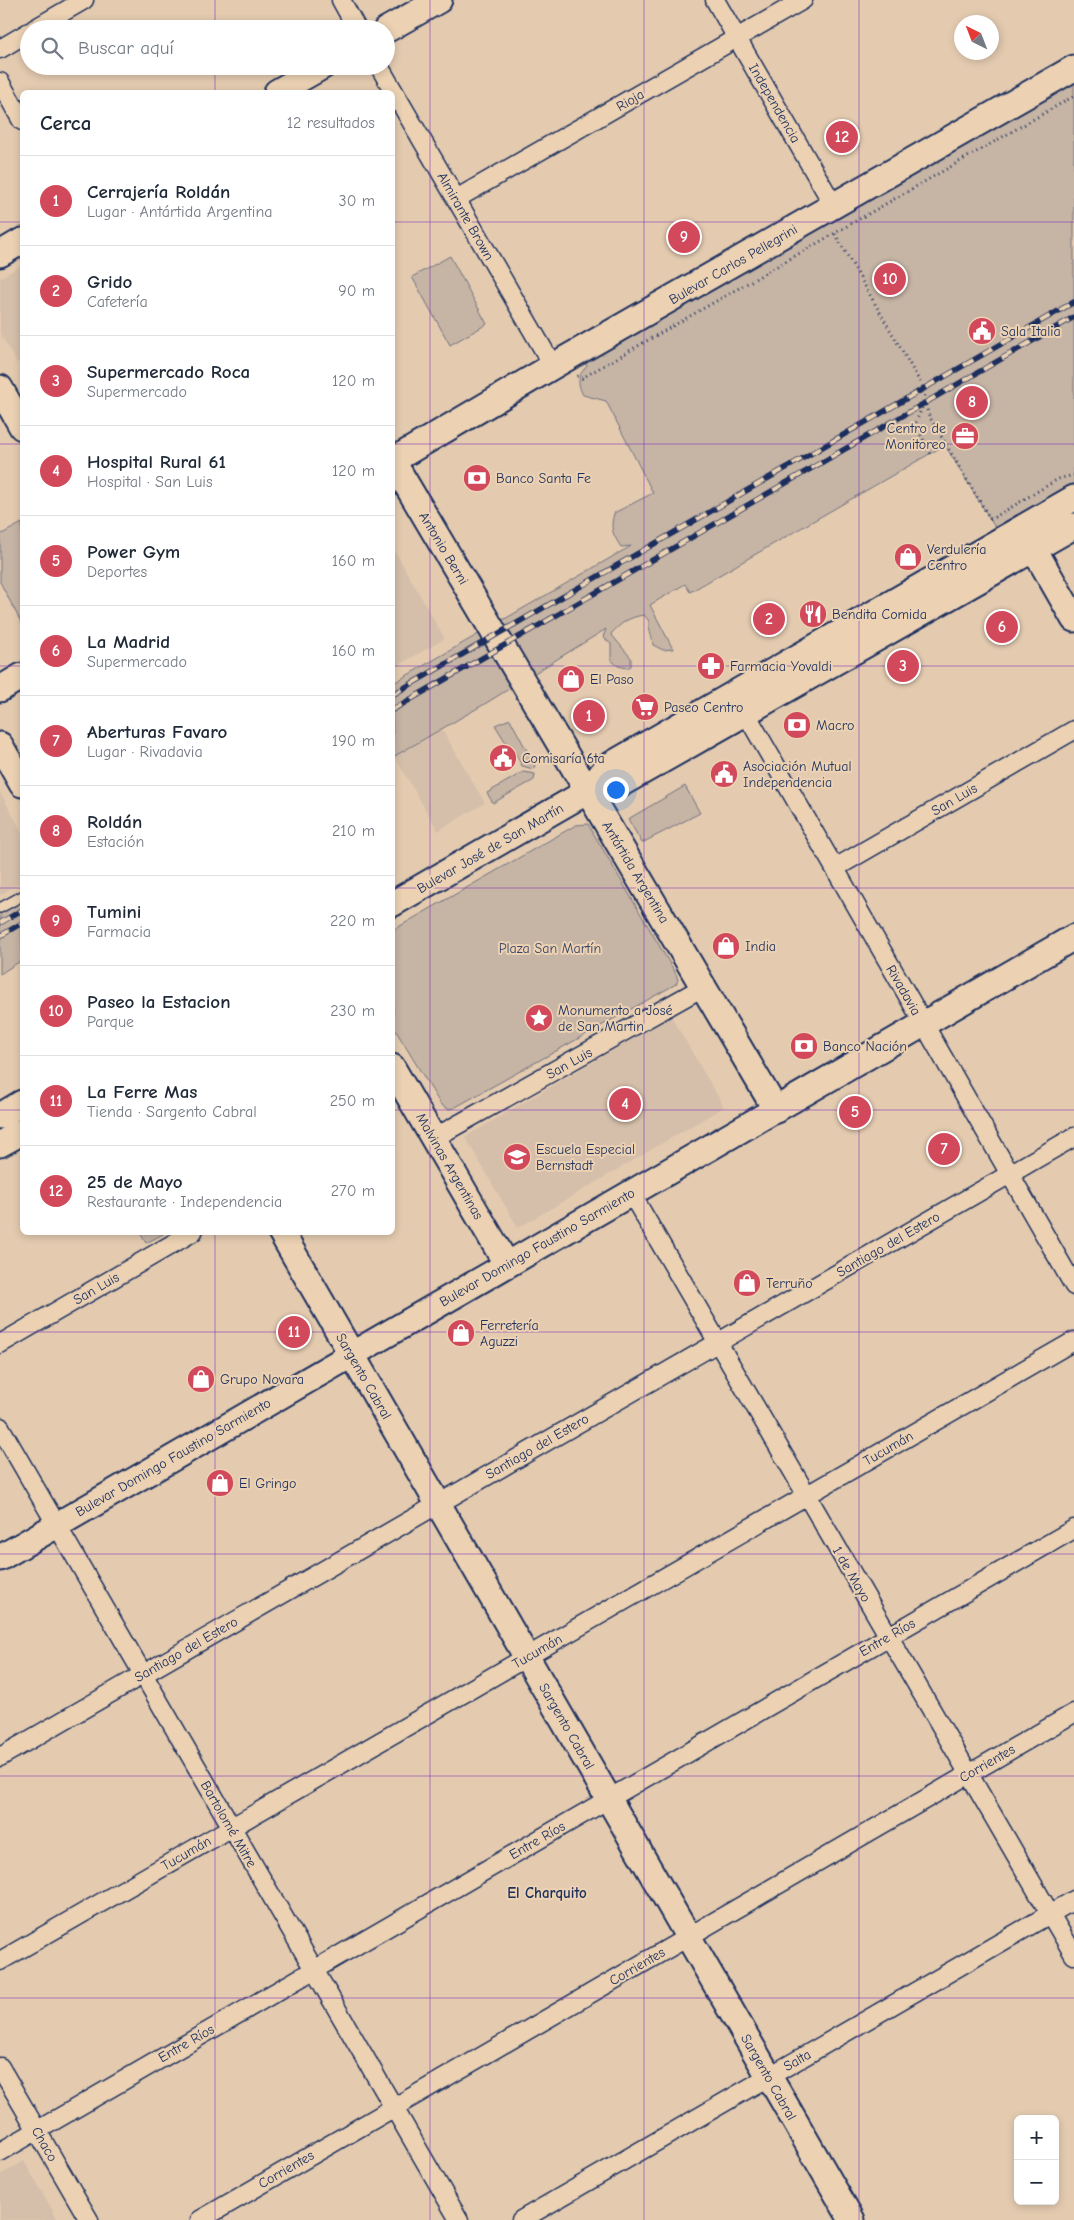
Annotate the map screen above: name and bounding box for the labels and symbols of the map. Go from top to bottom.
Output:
north arrow [954,15,999,60]
street label: Independencia [745,60,804,146]
street label: Rioja [613,86,647,115]
pin: 12 [826,118,858,156]
street label: Almirante Brown [433,169,498,263]
pin: 9 [668,218,700,256]
street label: Bulevar Carlos Pellegrini [666,221,801,308]
pin: 10 [874,260,906,298]
public building icon: Sala Italia [967,316,997,346]
place label: Sala Italia [1001,323,1061,340]
pin: 8 [956,383,988,421]
place label: Centro de Monitoreo [885,420,946,453]
office icon: Centro de Monitoreo [950,421,980,451]
bank icon: Banco Santa Fe [462,463,492,493]
place label: Banco Santa Fe [496,470,591,487]
street label: Antonio Berni [415,509,472,588]
place label: Verdulería Centro [927,541,986,574]
shop icon: Verdulería Centro [893,542,923,572]
restaurant icon: Bendita Comida [798,599,828,629]
pin: 2 [753,600,785,638]
place label: Bendita Comida [832,606,927,623]
pin: 6 [986,608,1018,646]
pin: 3 [887,647,919,685]
pharmacy icon: Farmacia Yovaldi [696,651,726,681]
place label: Farmacia Yovaldi [730,658,832,675]
shop icon: El Paso [556,664,586,694]
place label: El Paso [590,671,634,688]
supermarket icon: Paseo Centro [630,692,660,722]
pin: 1 [573,697,605,735]
place label: Paseo Centro [664,699,743,716]
bank icon: Macro [782,710,812,740]
place label: Macro [816,717,854,734]
public building icon: Comisaría 6ta [488,743,518,773]
place label: Comisaría 6ta [522,750,605,767]
place label: Asociación Mutual Independencia [743,758,852,791]
public building icon: Asociación Mutual Independencia [709,759,739,789]
your location [603,777,629,803]
street label: San Luis [928,779,980,819]
street label: Bulevar José de San Martín [414,800,566,897]
street label: Antártida Argentina [598,818,673,927]
shop icon: India [711,931,741,961]
place label: India [745,938,776,955]
park label: Plaza San Martín [499,940,601,957]
street label: Rivadavia [882,962,925,1018]
place label: Monumento a José de San Martin [558,1002,672,1035]
place icon: Monumento a José de San Martin [524,1003,554,1033]
bank icon: Banco Nación [789,1031,819,1061]
place label: Banco Nación [823,1038,907,1055]
street label: San Luis [543,1044,596,1083]
pin: 4 [609,1085,641,1123]
pin: 5 [839,1093,871,1131]
street label: Malvinas Argentinas [412,1110,487,1223]
pin: 7 [928,1130,960,1168]
place label: Escuela Especial Bernstadt [536,1141,635,1174]
school or university icon: Escuela Especial Bernstadt [502,1142,532,1172]
street label: Bulevar Domingo Faustino Sarmiento [437,1184,638,1310]
street label: Santiago del Estero [834,1208,943,1281]
street label: San Luis [70,1268,122,1308]
shop icon: Terruño [732,1268,762,1298]
place label: Terruño [766,1275,813,1292]
pin: 11 [278,1313,310,1351]
place label: Ferretería Aguzzi [480,1317,539,1350]
shop icon: Ferretería Aguzzi [446,1318,476,1348]
street label: Sargento Cabral [332,1330,395,1422]
shop icon: Grupo Novara [186,1364,216,1394]
place label: Grupo Novara [220,1371,304,1388]
street label: Bulevar Domingo Faustino Sarmiento [73,1394,274,1520]
street label: Santiago del Estero [483,1410,592,1483]
street label: Tucumán [860,1427,916,1470]
shop icon: El Gringo [205,1468,235,1498]
place label: El Gringo [239,1475,297,1492]
street label: 1 de Mayo [829,1543,874,1605]
street label: Santiago del Estero [132,1613,241,1686]
street label: Entre Ríos [856,1615,918,1660]
street label: Tucumán [509,1630,565,1673]
street label: Sargento Cabral [535,1680,598,1772]
street label: Corrientes [956,1741,1018,1786]
street label: Bartolomé Mitre [197,1778,260,1871]
street label: Entre Ríos [506,1818,568,1863]
street label: Tucumán [158,1832,214,1875]
district label: El Charquito [507,1884,587,1902]
street label: Corrientes [606,1944,668,1989]
street label: Entre Ríos [155,2021,217,2066]
street label: Sargento Cabral [737,2031,800,2123]
street label: Salta [781,2046,814,2075]
street label: Chaco [28,2124,61,2165]
street label: Corrientes [255,2147,317,2192]

